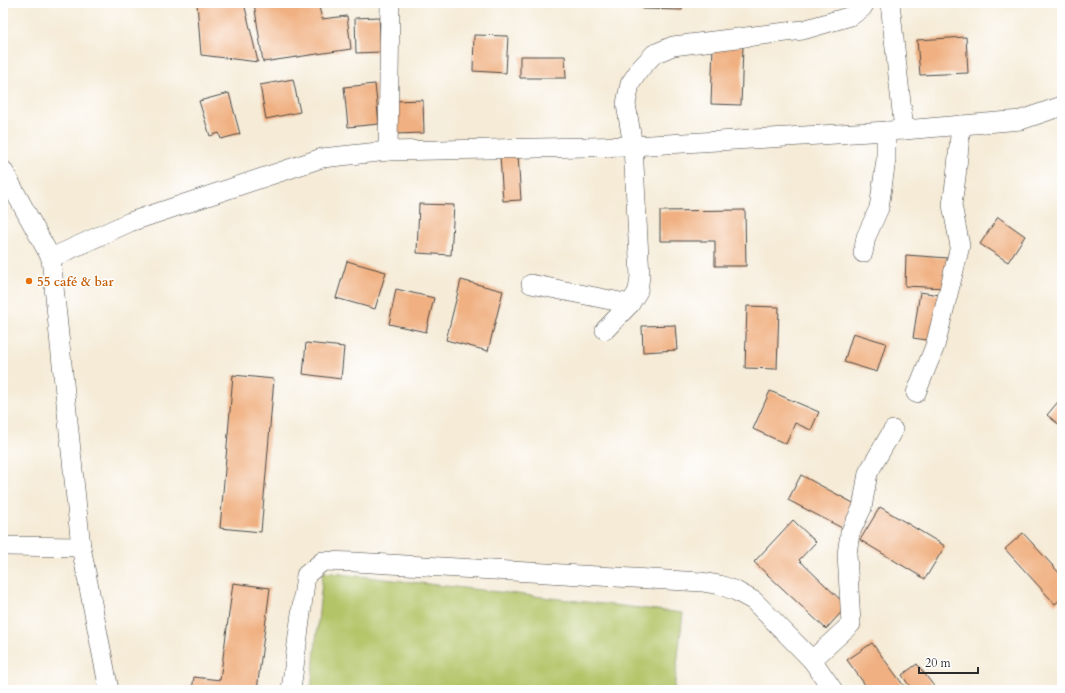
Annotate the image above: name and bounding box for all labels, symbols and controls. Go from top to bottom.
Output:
place label: 55 café & bar [37,273,114,291]
marker: 55 café & bar [24,276,34,286]
scale bar [919,649,978,675]
text: 20 m [925,655,952,671]

